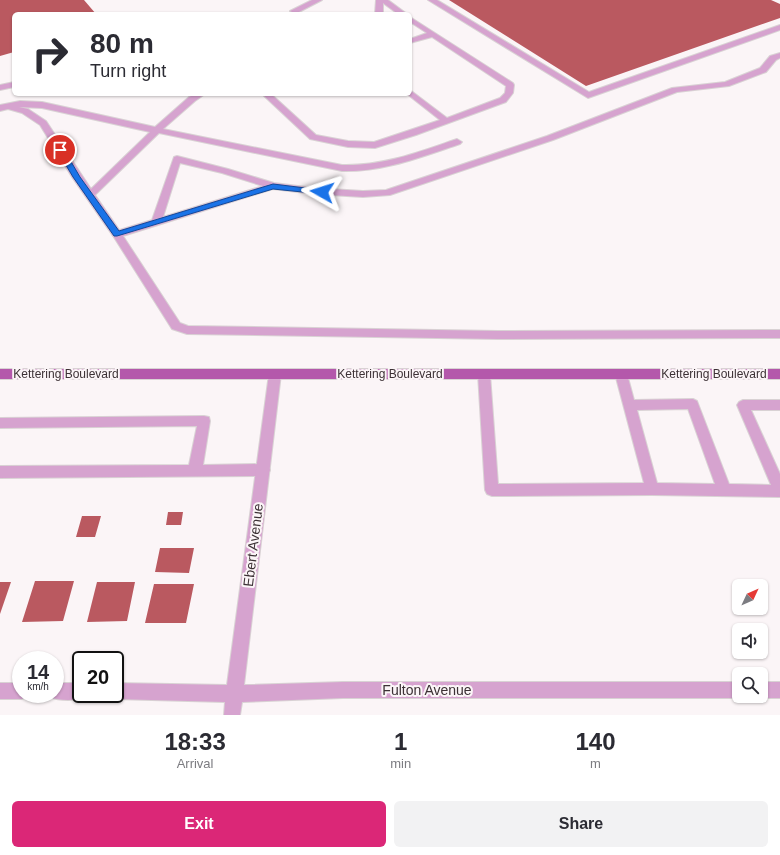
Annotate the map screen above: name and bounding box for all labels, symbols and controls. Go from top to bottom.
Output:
icon: right [24,28,76,80]
text: 80 m [90,28,154,59]
text: Turn right [90,61,166,81]
pin [43,133,77,167]
icon: arrive [49,139,71,161]
position arrow [301,171,343,213]
street label: Kettering Boulevard [13,367,119,381]
street label: Kettering Boulevard [337,367,443,381]
street label: Kettering Boulevard [661,367,767,381]
street label: Ebert Avenue [240,502,266,588]
north arrow [732,579,768,615]
map controls [732,579,768,703]
button: sound [732,623,768,659]
speed limit sign: 20 [72,651,124,703]
text: 14 [27,661,49,683]
button: search [732,667,768,703]
text: km/h [27,681,49,692]
street label: Fulton Avenue [382,682,472,698]
text: 18:33 [164,728,226,755]
text: 1 [394,728,407,755]
text: 140 [576,728,616,755]
text: Arrival [177,756,214,771]
text: min [390,756,411,771]
text: m [590,756,601,771]
button: Exit [12,801,386,847]
button: Share [394,801,768,847]

